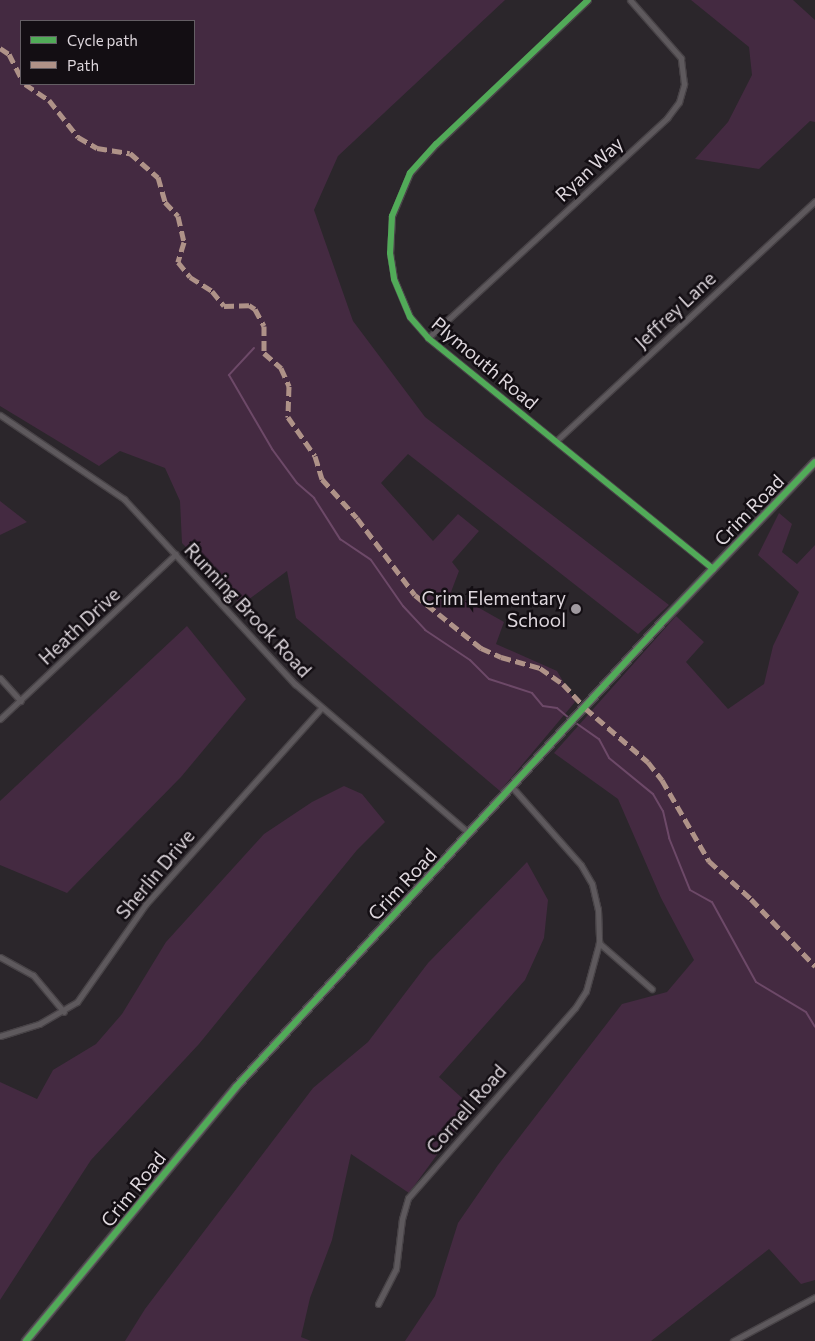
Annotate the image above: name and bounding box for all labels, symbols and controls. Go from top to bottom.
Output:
legend [20,20,195,85]
text: Cycle path [67,31,138,49]
text: Path [67,56,99,74]
street label: Ryan Way [550,132,628,206]
street label: Jeffrey Lane [630,267,720,353]
street label: Plymouth Road [427,312,543,414]
street label: Crim Road [710,470,788,550]
street label: Running Brook Road [180,538,316,682]
street label: Heath Drive [34,583,124,669]
place label: Crim Elementary School [422,587,566,631]
marker: Crim Elementary School [570,603,582,615]
street label: Sherlin Drive [111,825,199,923]
street label: Crim Road [363,843,441,925]
street label: Cornell Road [421,1060,511,1158]
street label: Crim Road [96,1147,170,1231]

